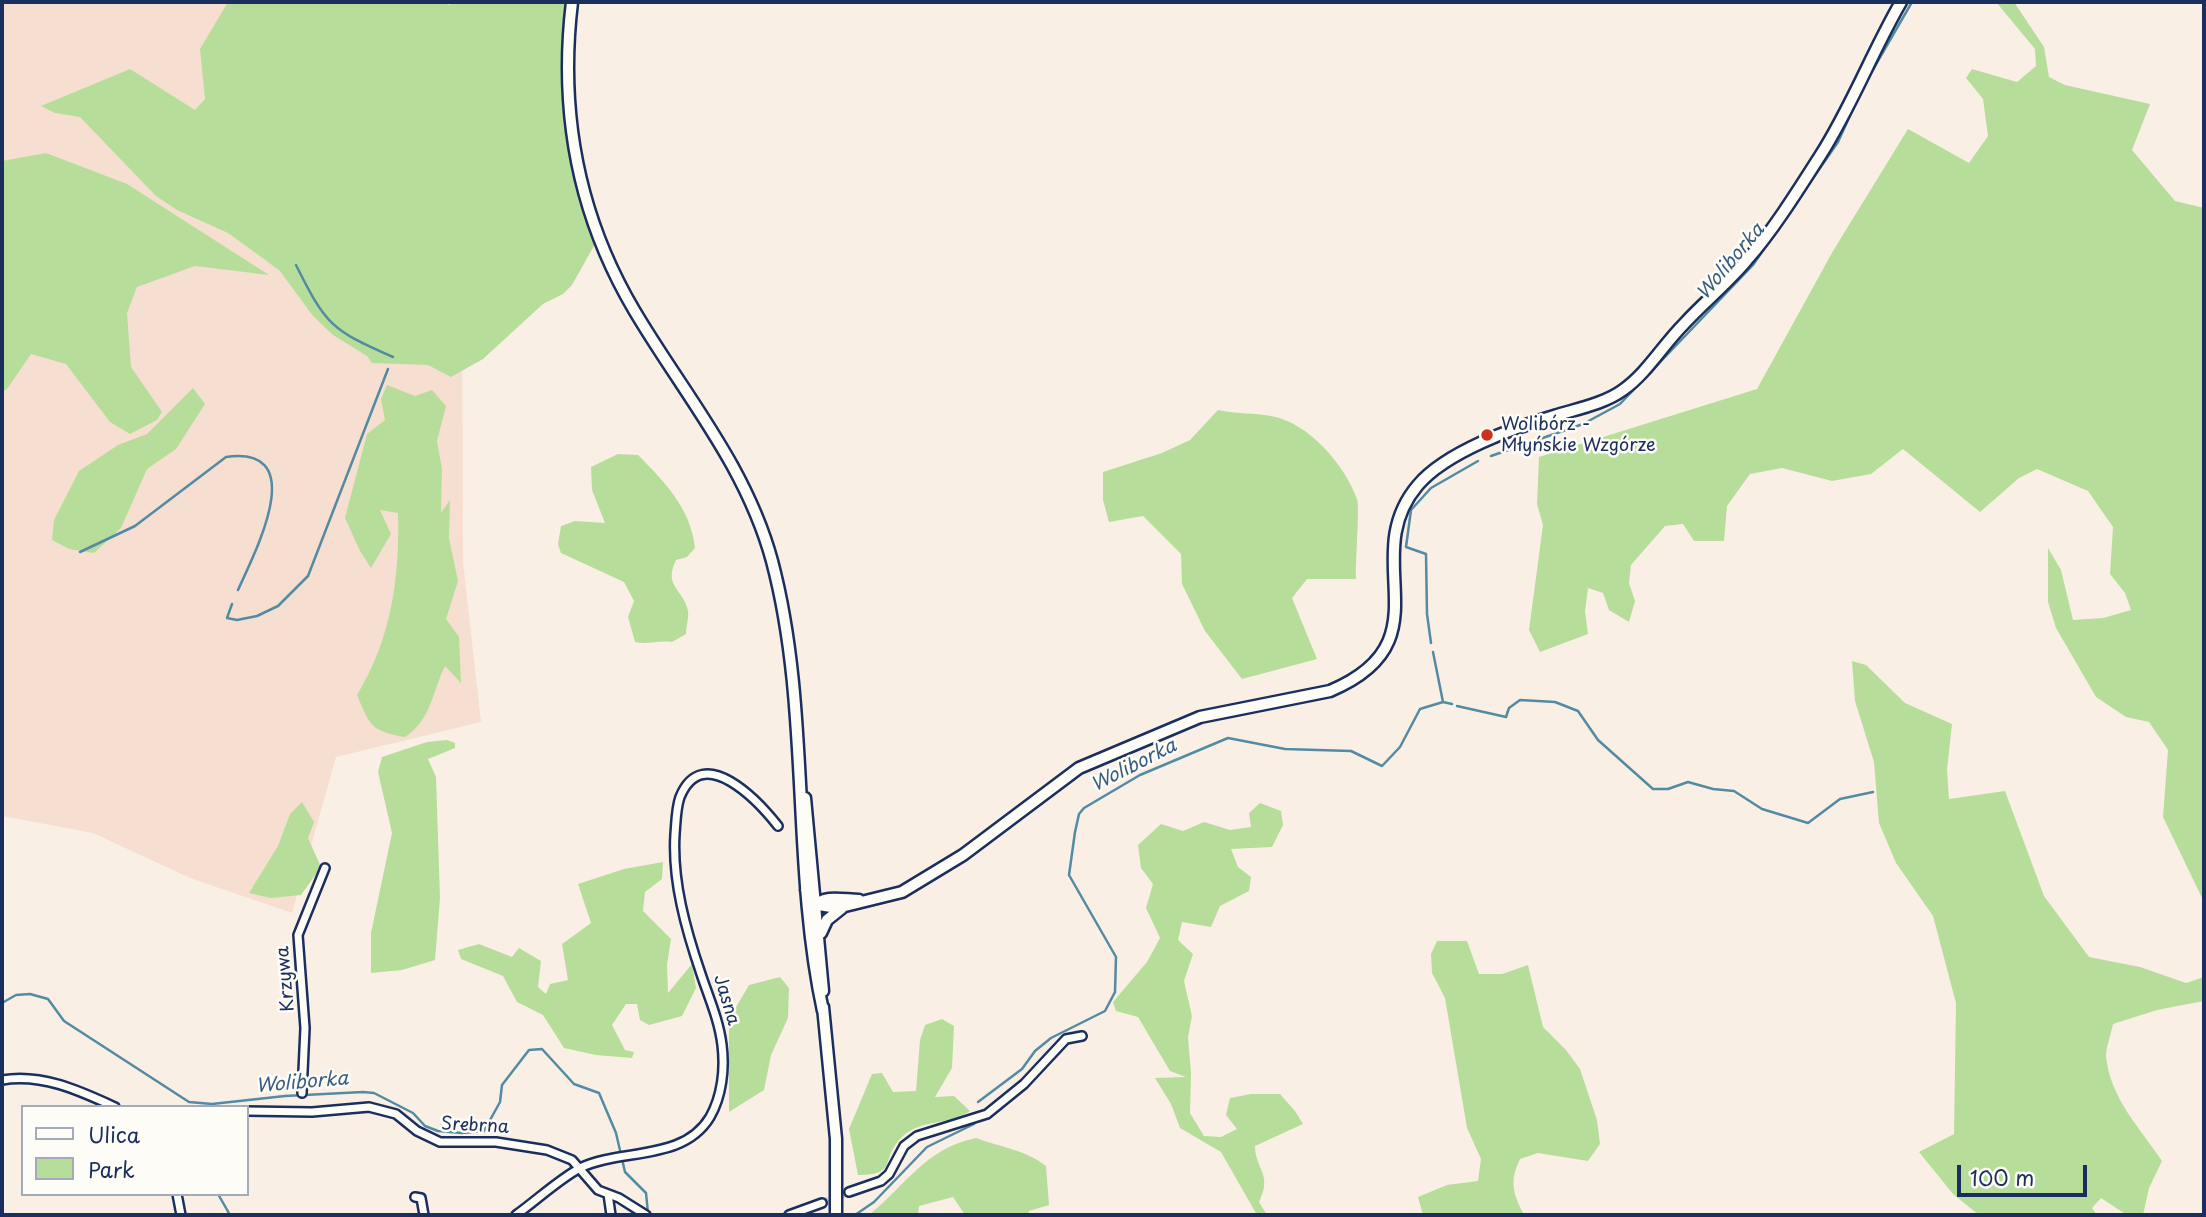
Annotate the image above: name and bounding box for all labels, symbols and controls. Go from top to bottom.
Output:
water label: Woliborka [1692,219,1770,305]
place label: Wolibórz - Młyńskie Wzgórze [1501,414,1656,457]
marker: Wolibórz - Młyńskie Wzgórze [1479,427,1495,443]
water label: Woliborka [1087,735,1181,797]
street label: Krzywa [272,945,300,1013]
street label: Jasna [708,972,744,1028]
water label: Woliborka [255,1068,349,1098]
legend [21,1105,248,1196]
street label: Srebrna [440,1113,510,1139]
text: Ulica [88,1118,140,1150]
scale bar [1961,1150,2090,1194]
text: Park [88,1153,135,1185]
text: 100 m [1970,1161,2034,1193]

